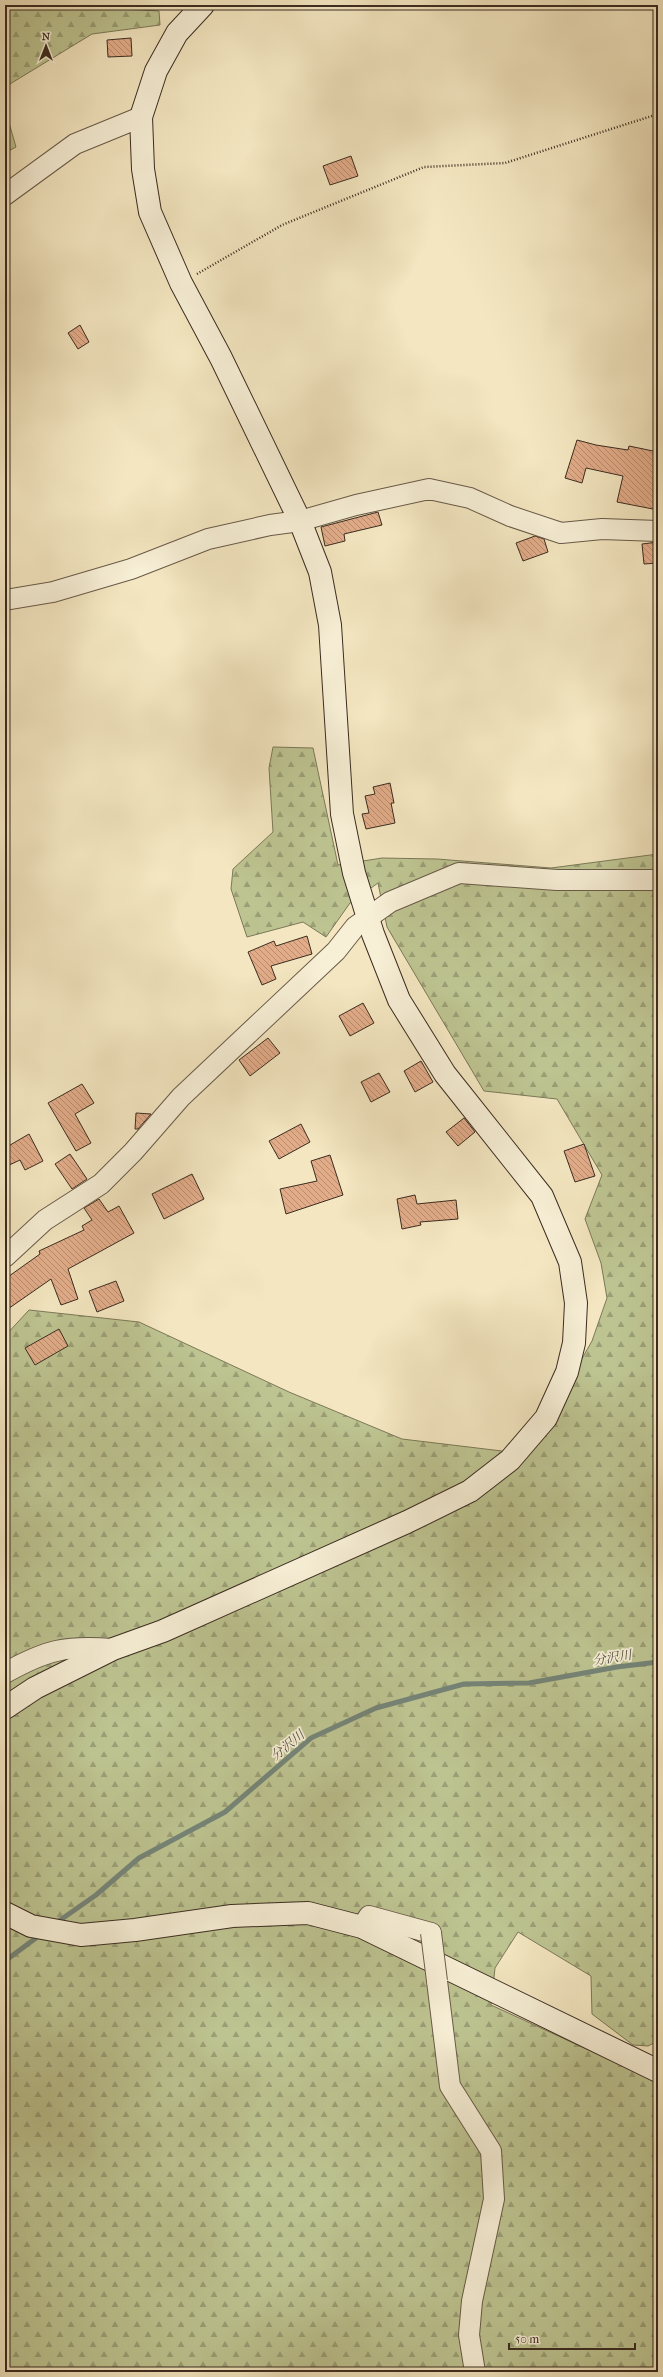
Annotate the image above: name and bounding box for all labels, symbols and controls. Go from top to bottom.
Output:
north arrow [26,26,66,66]
text: N [42,30,51,43]
water label: 分沢川 [592,1647,634,1668]
water label: 分沢川 [268,1726,309,1764]
scale bar [509,2325,635,2351]
text: 50 m [515,2332,539,2346]

